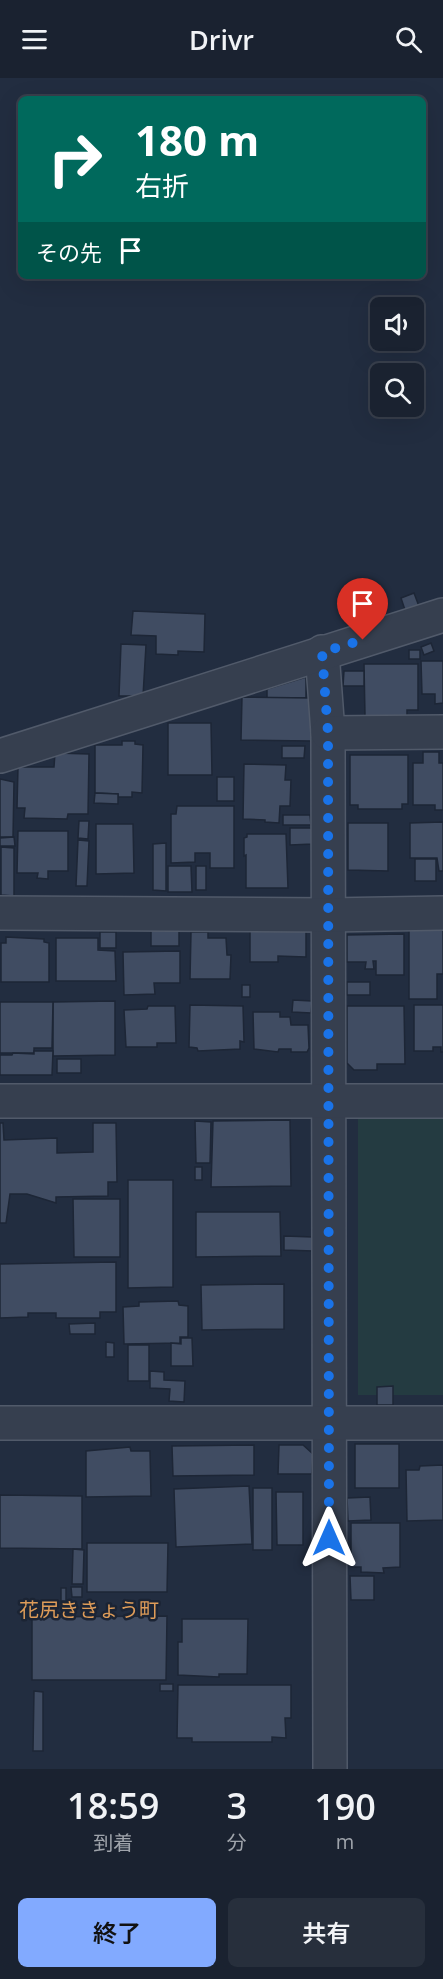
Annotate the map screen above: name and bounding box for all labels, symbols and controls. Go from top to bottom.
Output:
text: Drivr [189,21,254,58]
icon: menu [18,23,51,56]
icon: search [392,23,425,56]
text: 180 m [135,111,259,168]
icon: right [36,120,114,198]
text: 右折 [135,167,189,204]
icon: arrive [114,234,147,267]
text: その先 [36,237,102,267]
map controls [370,297,424,417]
button: sound [370,297,424,351]
button: search [370,363,424,417]
pin [337,578,388,640]
icon: arrive [346,587,379,620]
position arrow [297,1506,361,1570]
district label: 花尻ききょう町 [19,1596,159,1623]
text: 18:59 [67,1781,159,1830]
text: 3 [226,1781,247,1830]
text: 190 [314,1782,376,1831]
text: m [336,1828,354,1855]
text: 到着 [93,1829,133,1856]
text: 分 [227,1829,247,1856]
button: 終了 [18,1898,216,1967]
button: 共有 [228,1898,425,1967]

